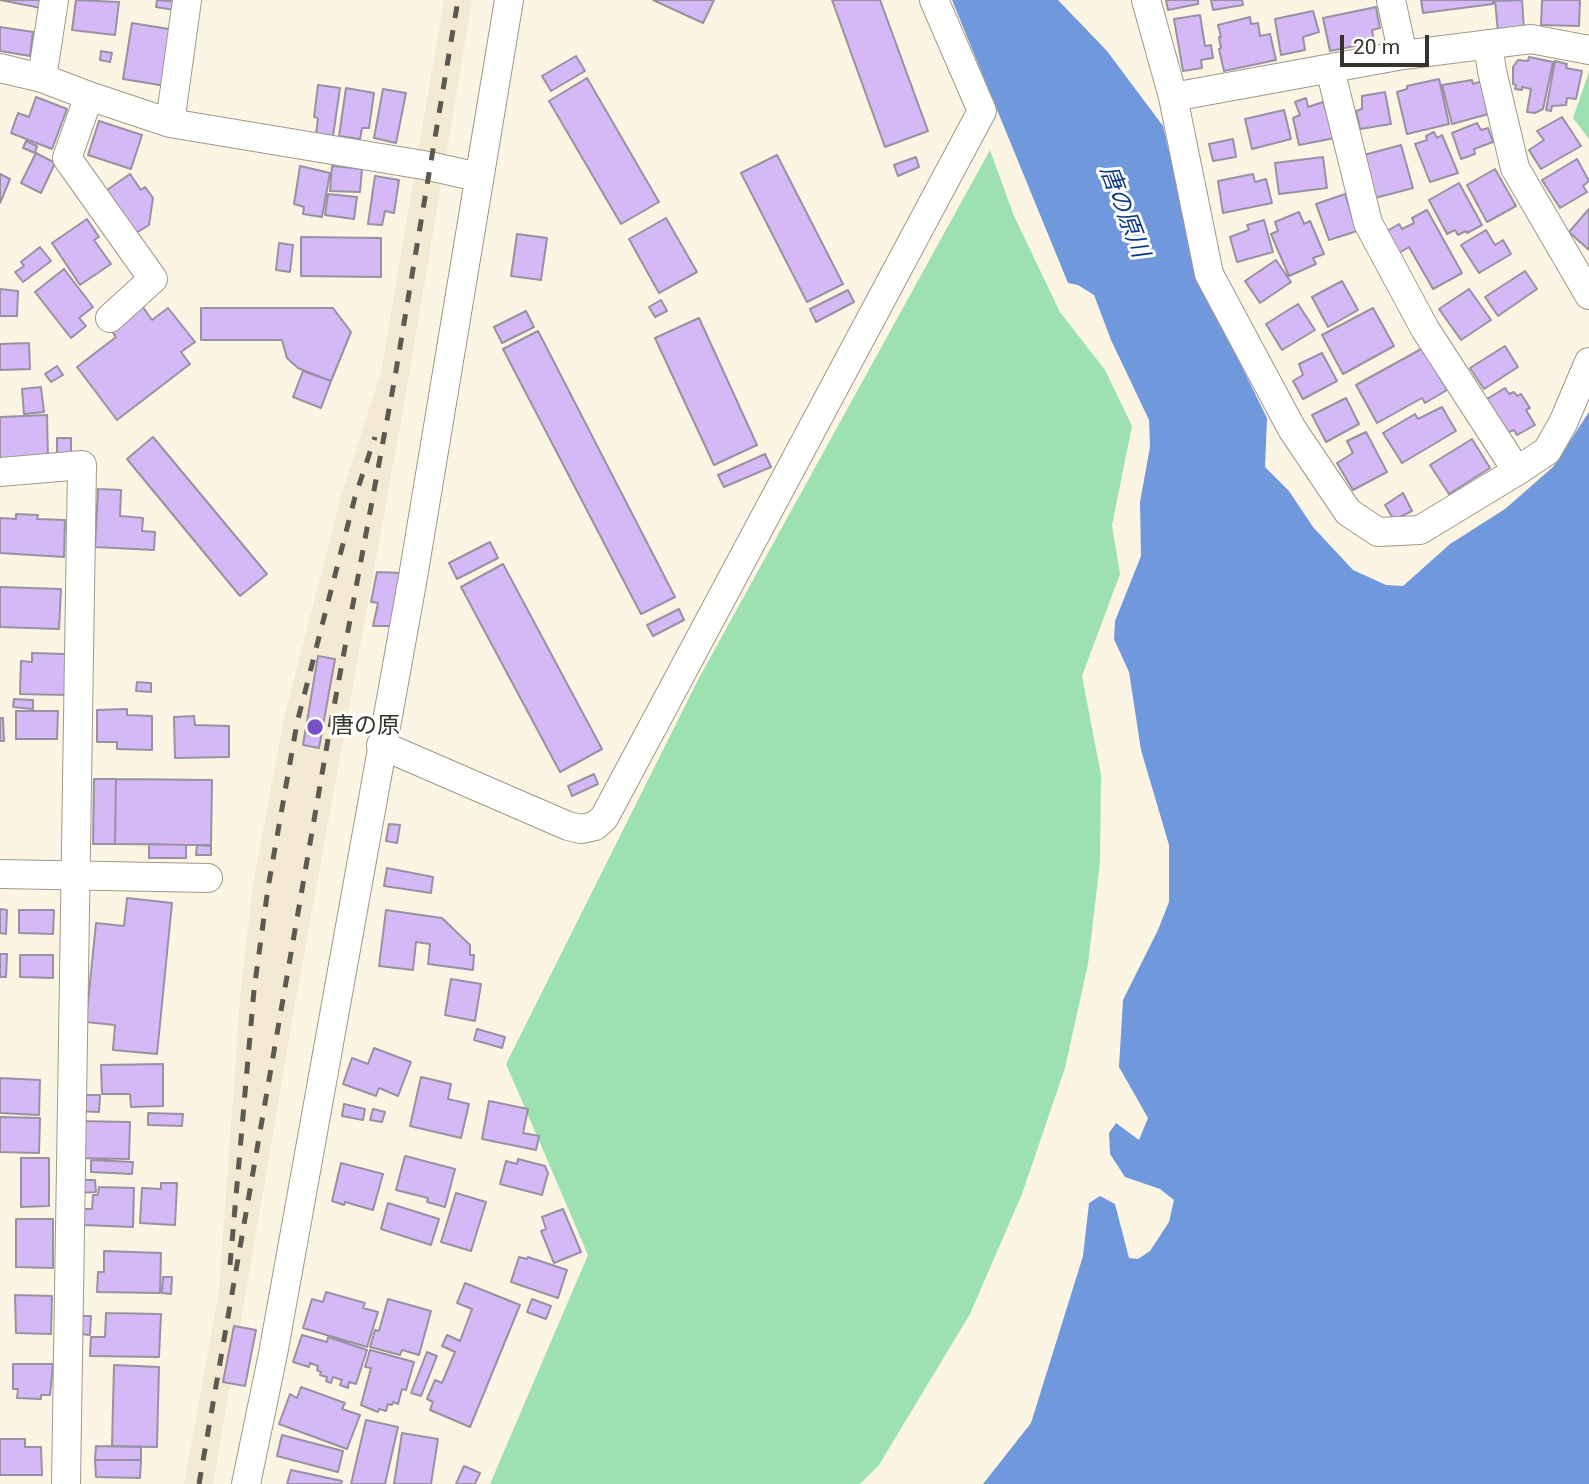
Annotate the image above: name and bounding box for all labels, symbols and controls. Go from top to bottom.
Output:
scale bar [1344,21,1433,65]
text: 20 m [1353,35,1400,59]
water label: 唐の原川 [1092,162,1154,262]
place label: 唐の原 [331,713,400,741]
marker: 唐の原 [305,717,325,737]

